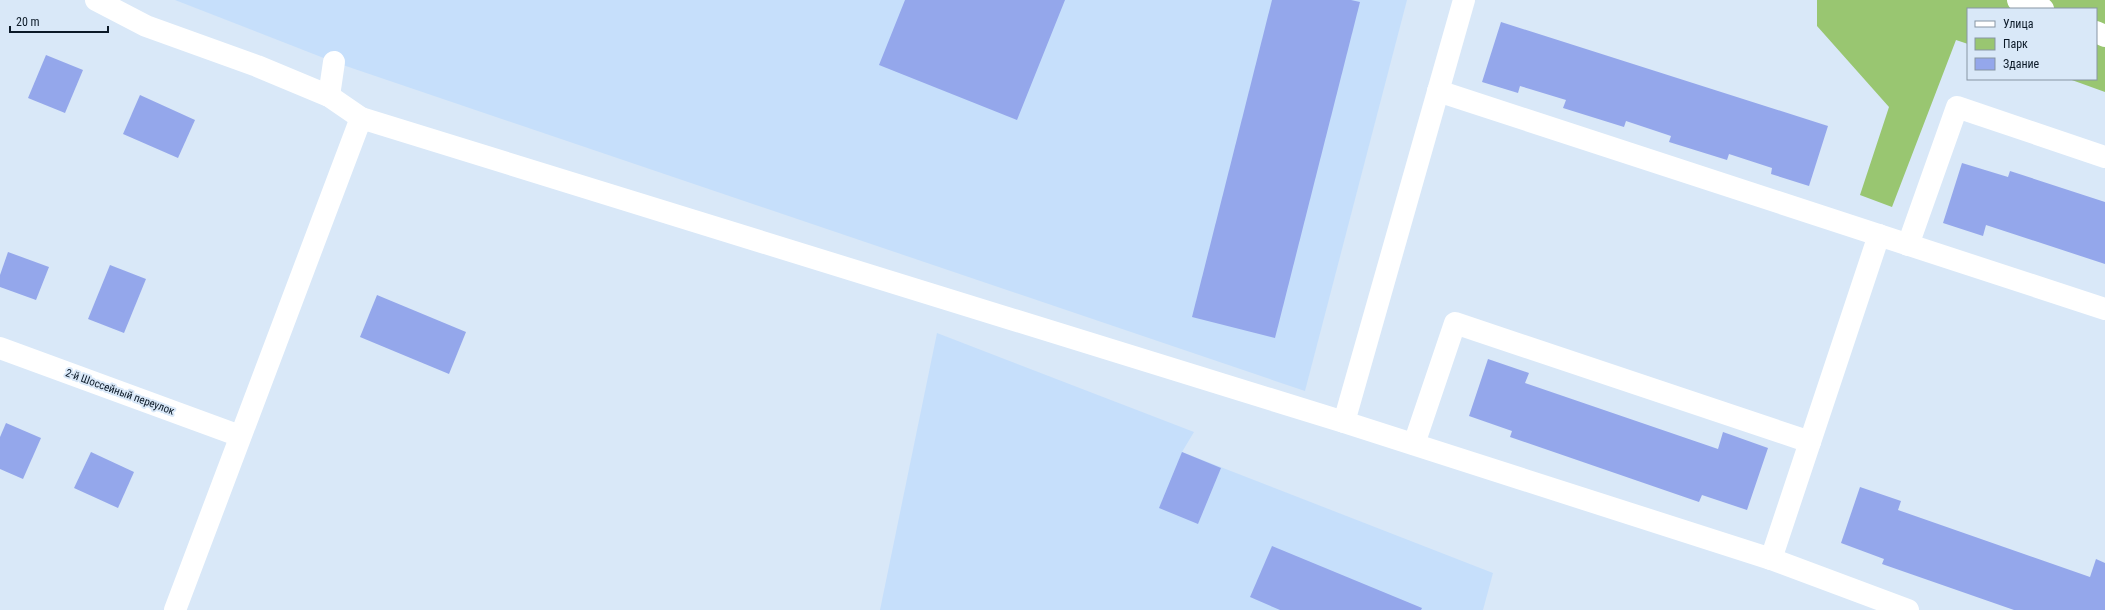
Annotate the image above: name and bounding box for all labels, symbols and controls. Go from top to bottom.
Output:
scale bar [10,8,108,34]
legend [1967,8,2097,80]
text: 20 m [16,15,40,29]
text: Улица [2003,17,2034,31]
text: Парк [2003,37,2028,51]
text: Здание [2003,57,2040,71]
street label: 2-й Шоссейный переулок [64,366,177,418]

